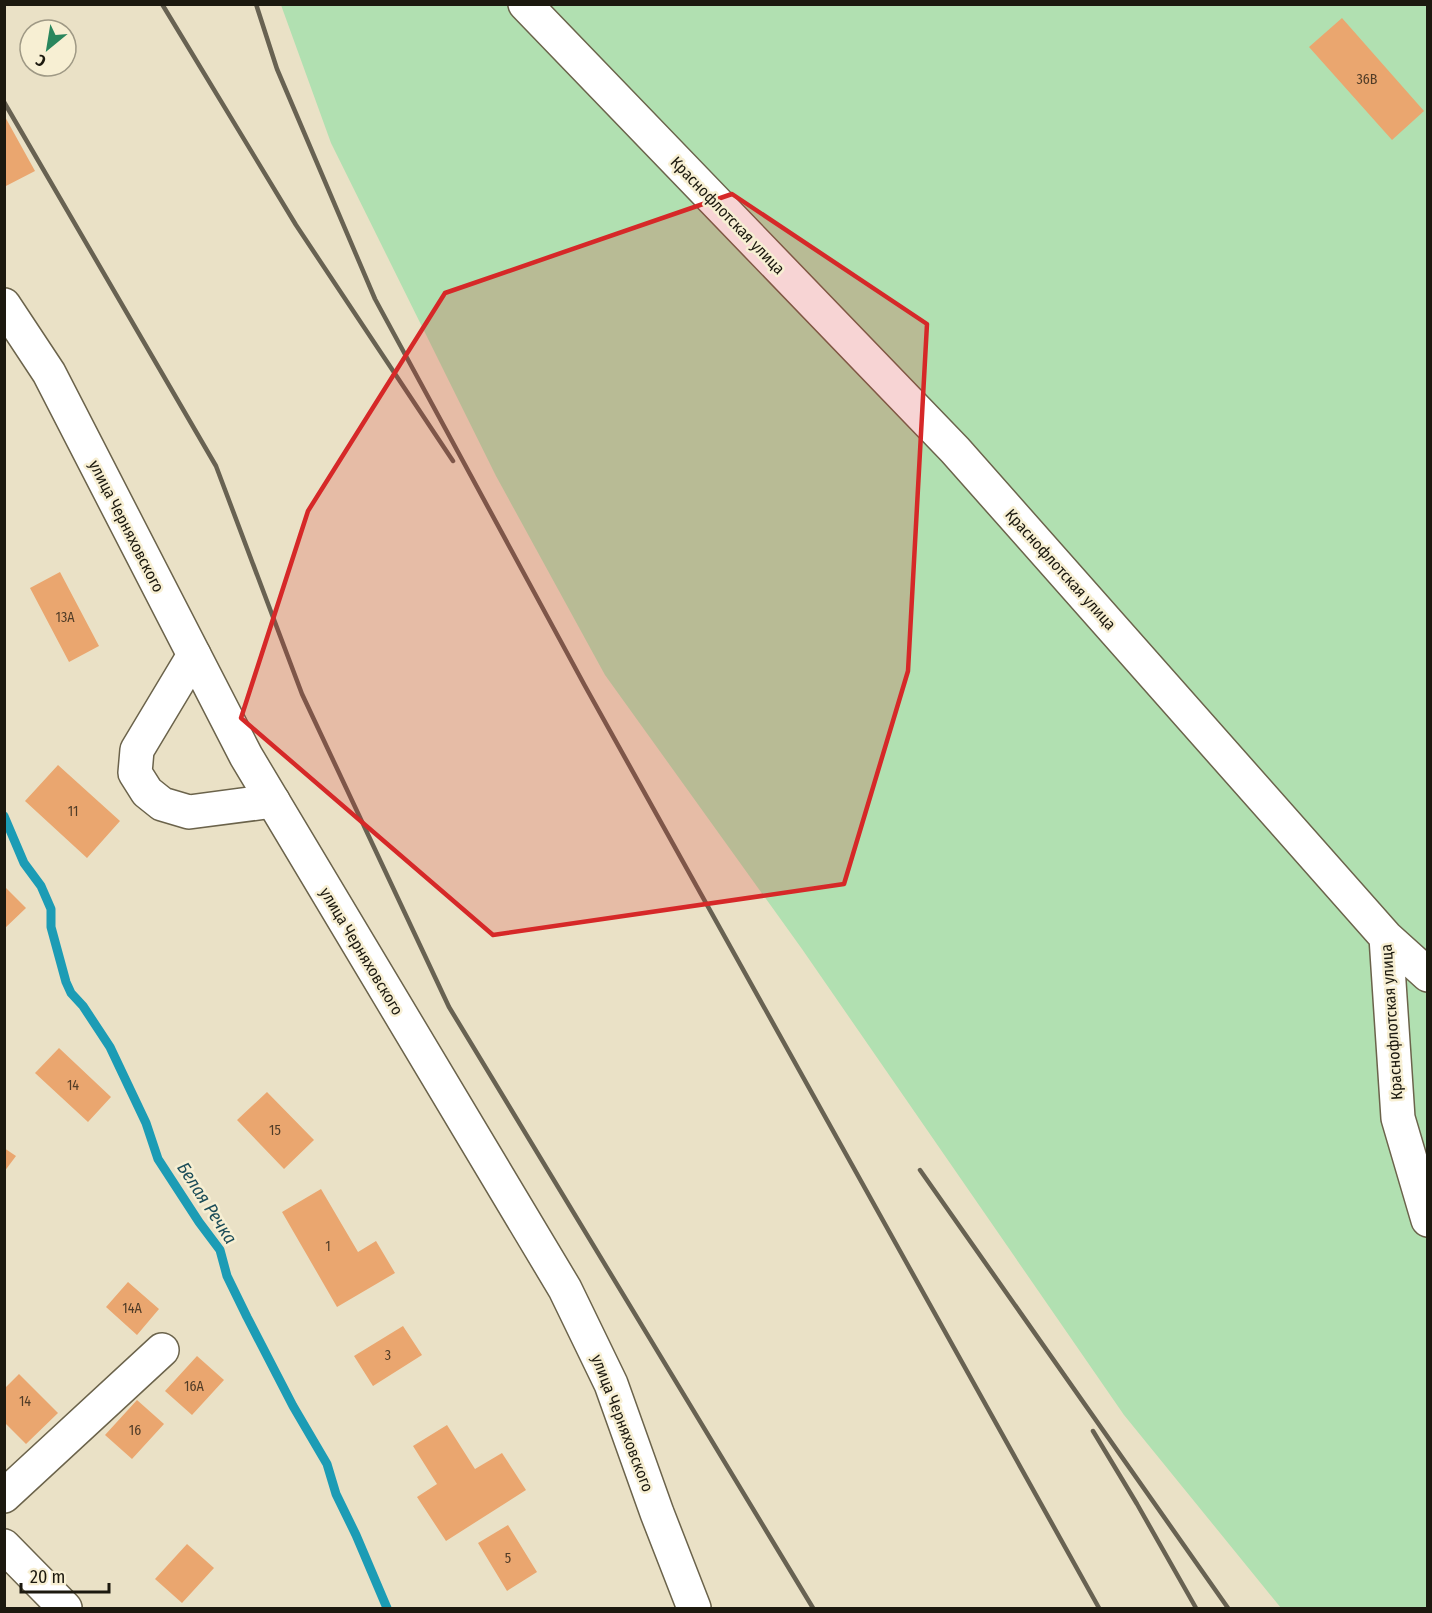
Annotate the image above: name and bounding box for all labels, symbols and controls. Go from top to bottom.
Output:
north arrow [18,18,78,78]
text: С [32,50,49,71]
house number: 36В [1357,71,1378,88]
street label: Краснофлотская улица [667,153,789,278]
street label: улица Черняховского [85,457,168,595]
street label: Краснофлотская улица [1001,505,1120,634]
house number: 13А [55,609,75,626]
house number: 11 [68,803,78,820]
street label: улица Черняховского [316,884,407,1019]
street label: Краснофлотская улица [1377,943,1406,1101]
house number: 14 [67,1077,79,1094]
house number: 15 [269,1122,281,1139]
water label: Белая Речка [172,1158,242,1248]
house number: 1 [325,1238,331,1255]
house number: 14А [122,1300,142,1317]
house number: 3 [385,1347,391,1364]
street label: улица Черняховского [588,1352,657,1495]
house number: 16А [184,1378,205,1395]
house number: 14 [19,1393,31,1410]
house number: 16 [129,1422,141,1439]
house number: 5 [505,1550,511,1567]
scale bar [21,1556,110,1594]
text: 20 m [30,1566,65,1588]

